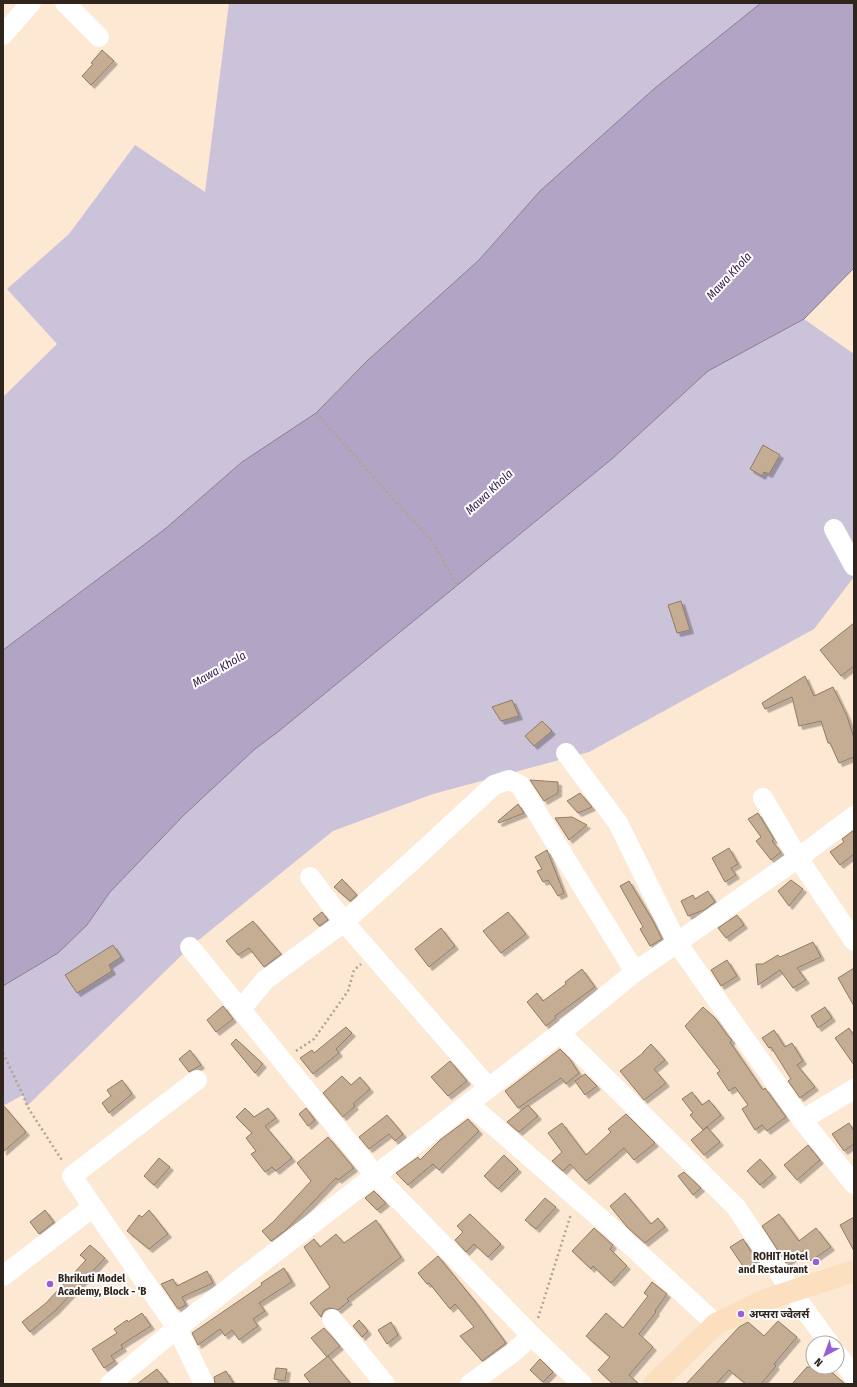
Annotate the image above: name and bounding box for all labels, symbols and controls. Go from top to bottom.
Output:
water label: Mawa Khola [704,249,754,303]
water label: Mawa Khola [462,467,516,517]
water label: Mawa Khola [190,648,248,690]
place label: ROHIT Hotel and Restaurant [738,1250,809,1276]
marker: ROHIT Hotel and Restaurant [811,1257,821,1267]
place label: Bhrikuti Model Academy, Block - 'B [57,1272,146,1298]
marker: Bhrikuti Model Academy, Block - 'B [45,1279,55,1289]
place label: अप्सरा ज्वेलर्स [749,1307,810,1321]
marker: अप्सरा ज्वेलर्स [736,1309,746,1319]
north arrow [805,1335,845,1375]
text: N [812,1355,826,1369]

